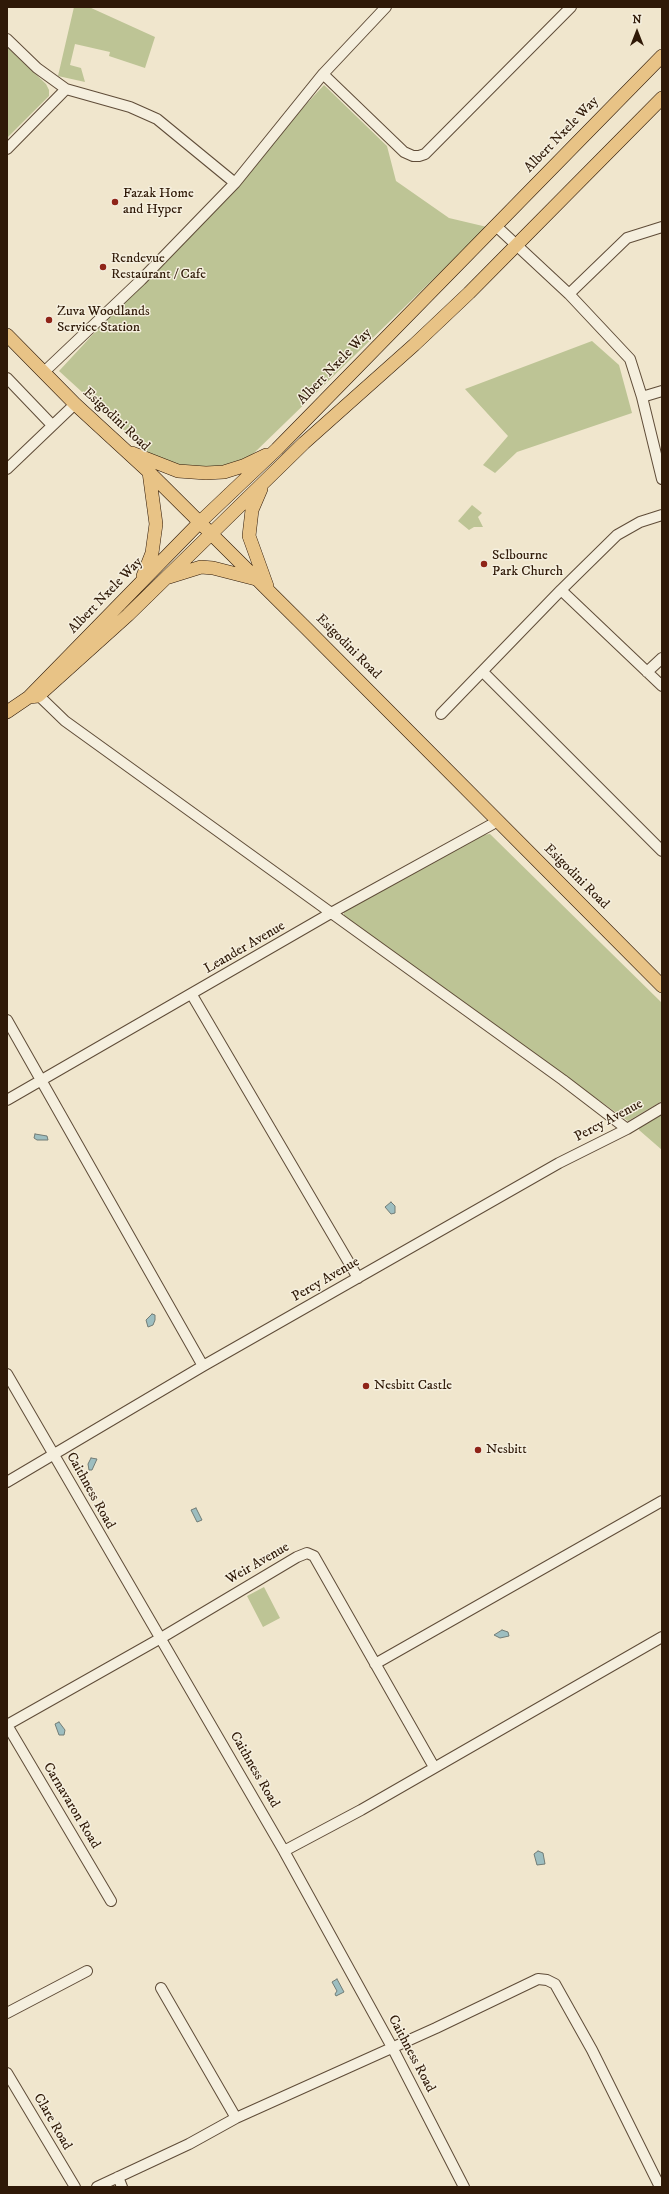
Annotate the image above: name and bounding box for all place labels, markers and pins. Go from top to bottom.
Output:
place label: Fazak Home and Hyper [123,186,194,218]
marker: Fazak Home and Hyper [110,197,120,207]
place label: Rendevue Restaurant / Cafe [111,251,206,284]
marker: Rendevue Restaurant / Cafe [98,262,108,272]
place label: Zuva Woodlands Service Station [57,304,150,336]
marker: Zuva Woodlands Service Station [44,315,54,325]
place label: Selbourne Park Church [492,548,563,580]
marker: Selbourne Park Church [479,559,489,569]
place label: Nesbitt Castle [374,1378,452,1394]
marker: Nesbitt Castle [361,1381,371,1391]
place label: Nesbitt [486,1442,527,1458]
marker: Nesbitt [473,1445,483,1455]

